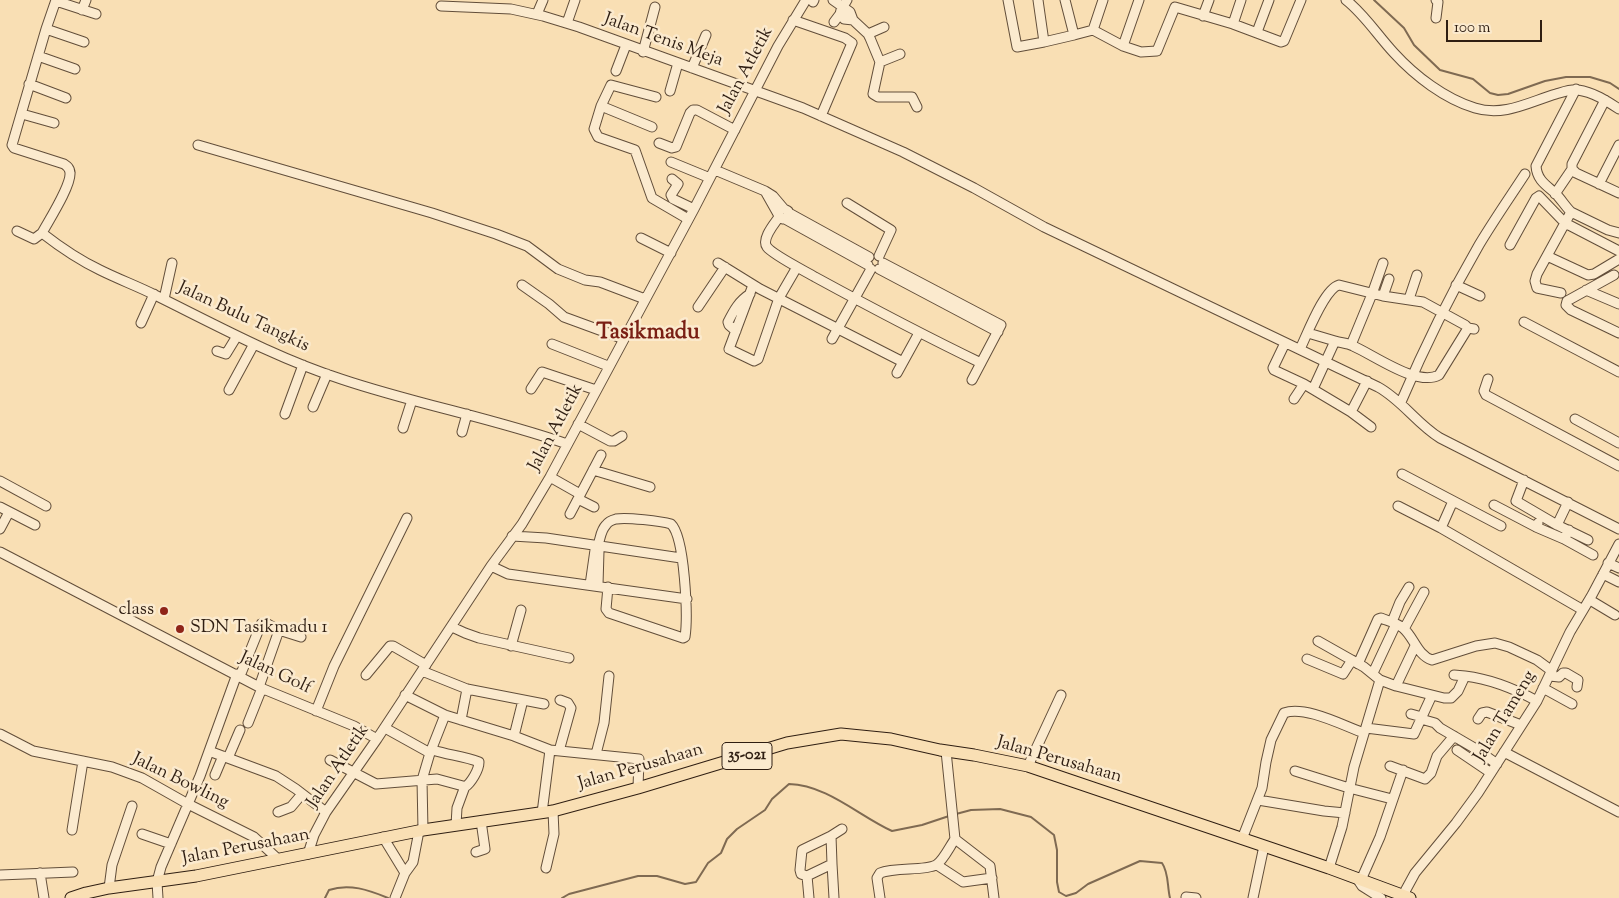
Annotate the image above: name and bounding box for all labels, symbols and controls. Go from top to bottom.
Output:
street label: Jalan Tenis Meja [600,9,726,73]
scale bar [1449,10,1545,42]
text: 100 m [1454,18,1490,39]
street label: Jalan Atletik [715,23,779,119]
street label: Jalan Bulu Tangkis [174,278,312,358]
district label: Tasikmadu [596,321,700,347]
street label: Jalan Atletik [525,380,589,476]
place label: class [118,600,154,622]
marker: class [158,605,170,617]
place label: SDN Tasikmadu 1 [190,618,328,640]
marker: SDN Tasikmadu 1 [174,623,186,635]
street label: Jalan Golf [236,648,314,700]
street label: Jalan Tameng [1470,667,1542,767]
street label: Jalan Atletik [303,721,375,813]
street label: Jalan Perusahaan [994,733,1124,789]
street label: Jalan Perusahaan [576,740,706,796]
road number: 35-021 [722,742,772,769]
street label: Jalan Bowling [128,749,232,815]
street label: Jalan Perusahaan [180,825,312,871]

